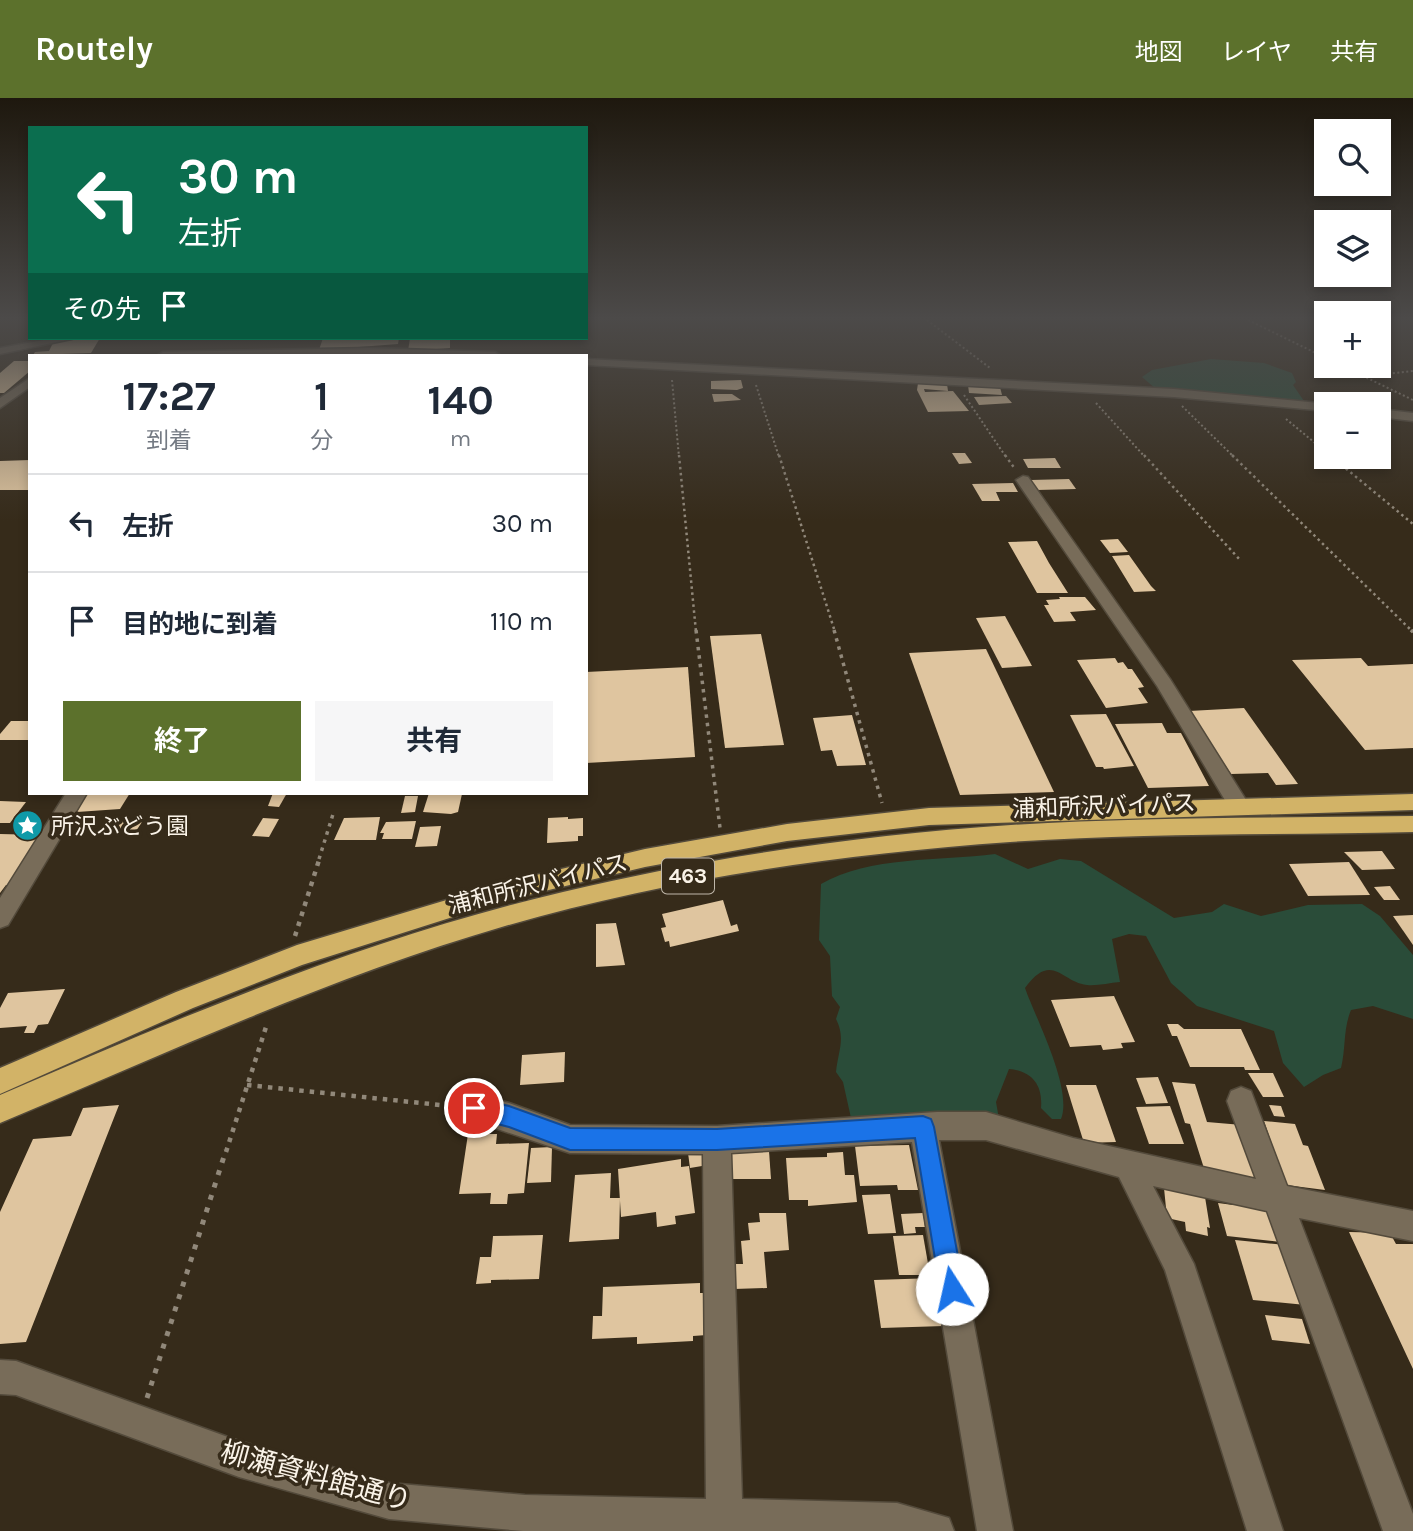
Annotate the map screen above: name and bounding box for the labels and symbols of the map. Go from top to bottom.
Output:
street label: 浦和所沢バイパス [1012,789,1196,823]
place icon: 所沢ぶどう園 [11,809,45,843]
place label: 所沢ぶどう園 [51,813,189,840]
street label: 浦和所沢バイパス [446,849,630,919]
road number: 463 [662,858,714,894]
pin [444,1078,504,1138]
position arrow [915,1252,989,1326]
street label: 柳瀬資料館通り [217,1435,415,1517]

